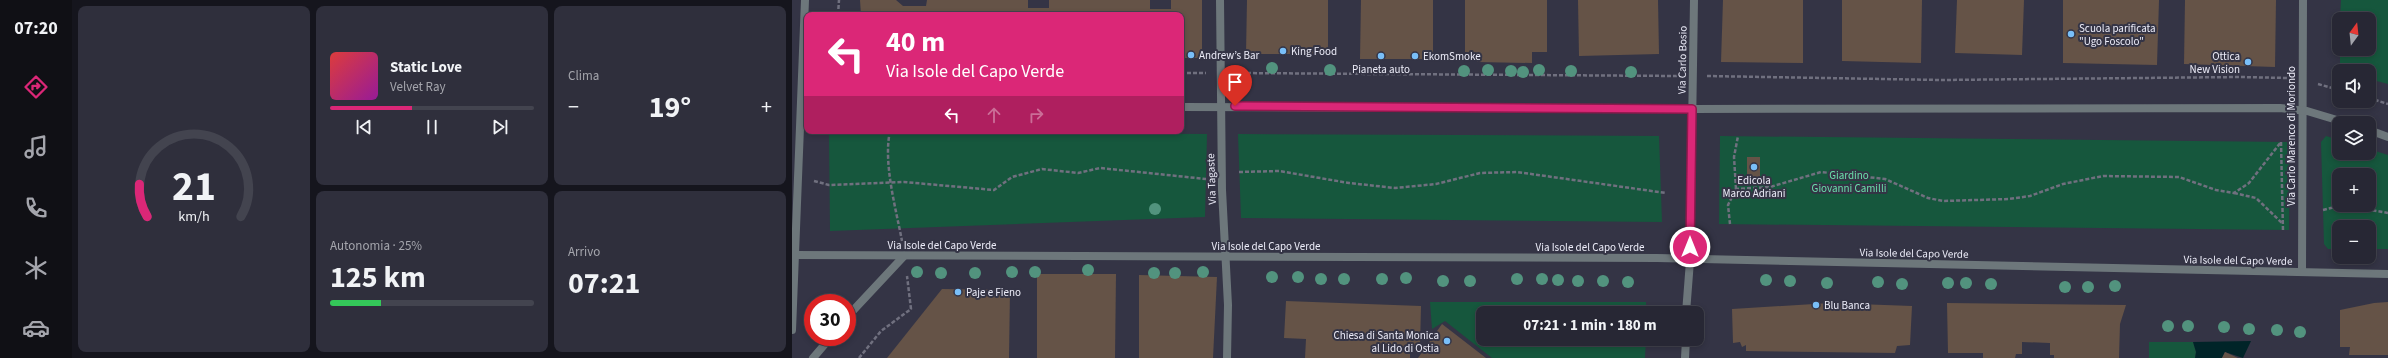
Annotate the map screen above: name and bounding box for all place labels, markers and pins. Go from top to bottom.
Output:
place label: Scuola parificata "Ugo Foscolo" [2079,21,2156,49]
marker: Scuola parificata "Ugo Foscolo" [2066,29,2076,39]
place label: King Food [1291,44,1337,59]
marker: King Food [1278,46,1288,56]
place label: Andrew’s Bar [1199,48,1259,63]
place label: EkomSmoke [1423,49,1481,64]
place label: Ottica New Vision [2190,49,2240,77]
marker: Andrew’s Bar [1186,50,1196,60]
marker: Pianeta auto [1376,51,1386,61]
marker: EkomSmoke [1410,51,1420,61]
marker: Ottica New Vision [2243,57,2253,67]
place label: Pianeta auto [1352,62,1410,77]
pin [1218,65,1252,106]
marker: Edicola Marco Adriani [1749,162,1759,172]
place label: Edicola Marco Adriani [1722,173,1786,201]
place label: Paje e Fieno [966,285,1021,300]
marker: Paje e Fieno [953,287,963,297]
place label: Blu Banca [1824,298,1870,313]
marker: Blu Banca [1811,300,1821,310]
place label: Chiesa di Santa Monica al Lido di Ostia [1333,328,1439,356]
marker: Chiesa di Santa Monica al Lido di Ostia [1442,336,1452,346]

